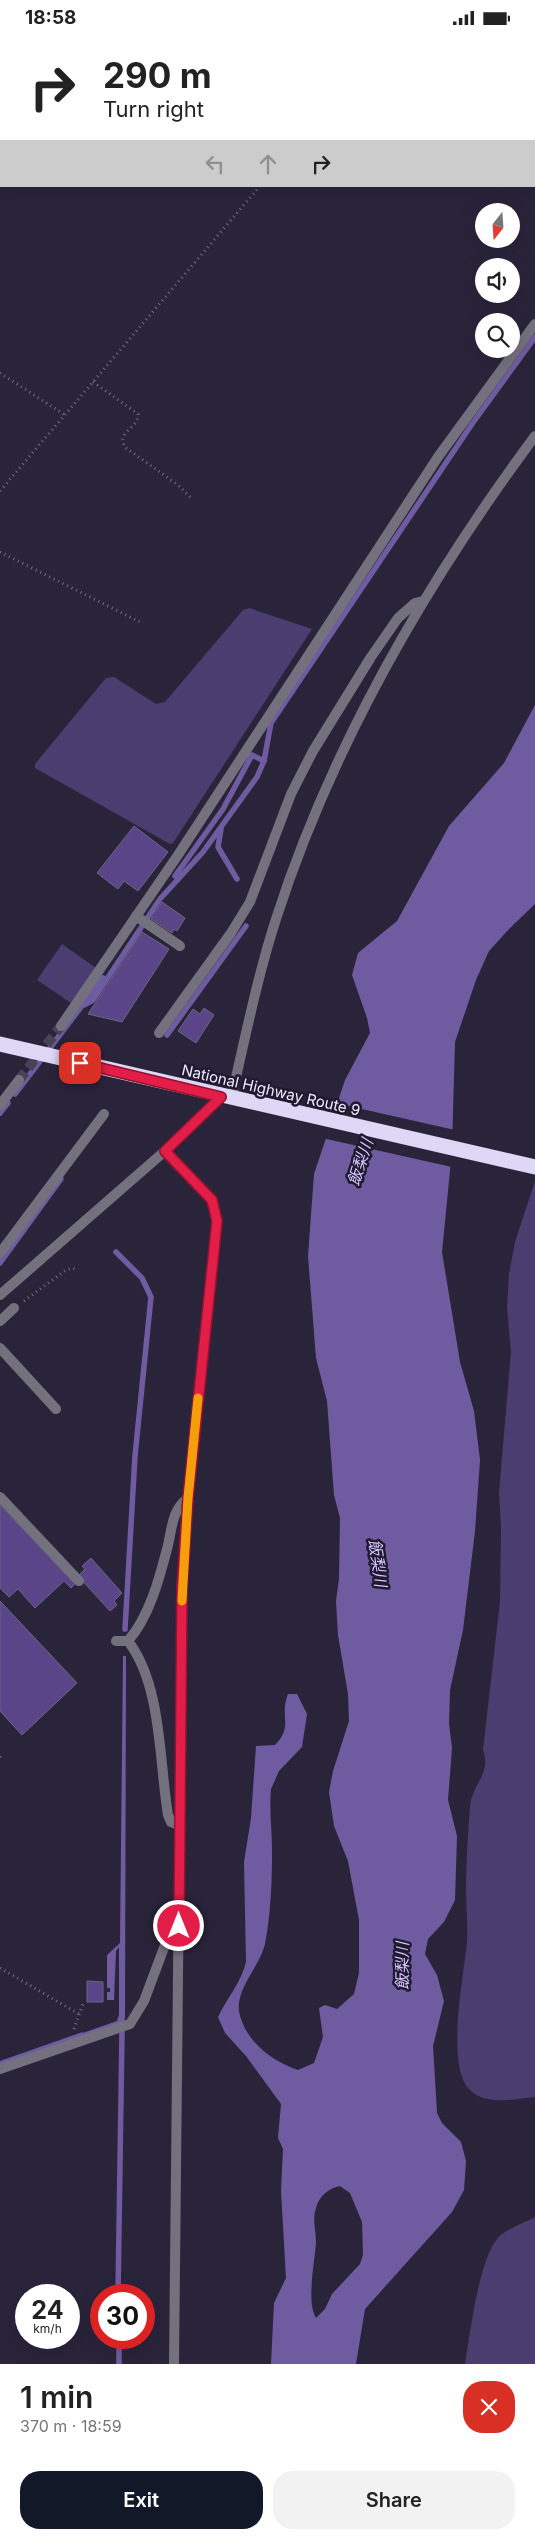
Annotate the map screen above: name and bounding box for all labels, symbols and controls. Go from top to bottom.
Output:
text: 18:58 [25,6,76,29]
text: 290 m [103,54,212,96]
icon: right [20,55,85,120]
text: Turn right [103,96,204,122]
icon: left [201,150,229,178]
icon: ahead [254,150,282,178]
icon: right [307,150,335,178]
north arrow [475,203,520,247]
map controls [475,203,520,358]
button: sound [475,258,520,303]
button: search [475,313,520,358]
pin [59,1042,101,1084]
icon: arrive [66,1049,94,1077]
street label: National Highway Route 9 [180,1060,362,1120]
water label: 飯梨川 [343,1134,378,1188]
water label: 飯梨川 [365,1538,392,1590]
position arrow [152,1899,204,1951]
water label: 飯梨川 [392,1940,412,1990]
speed limit sign: 30 [90,2284,155,2349]
text: 24 [31,2295,64,2325]
text: km/h [33,2321,62,2336]
text: 1 min [20,2379,93,2415]
button: close [463,2381,515,2433]
text: 370 m · 18:59 [20,2416,122,2436]
button: Exit [20,2471,263,2529]
button: Share [273,2471,515,2529]

